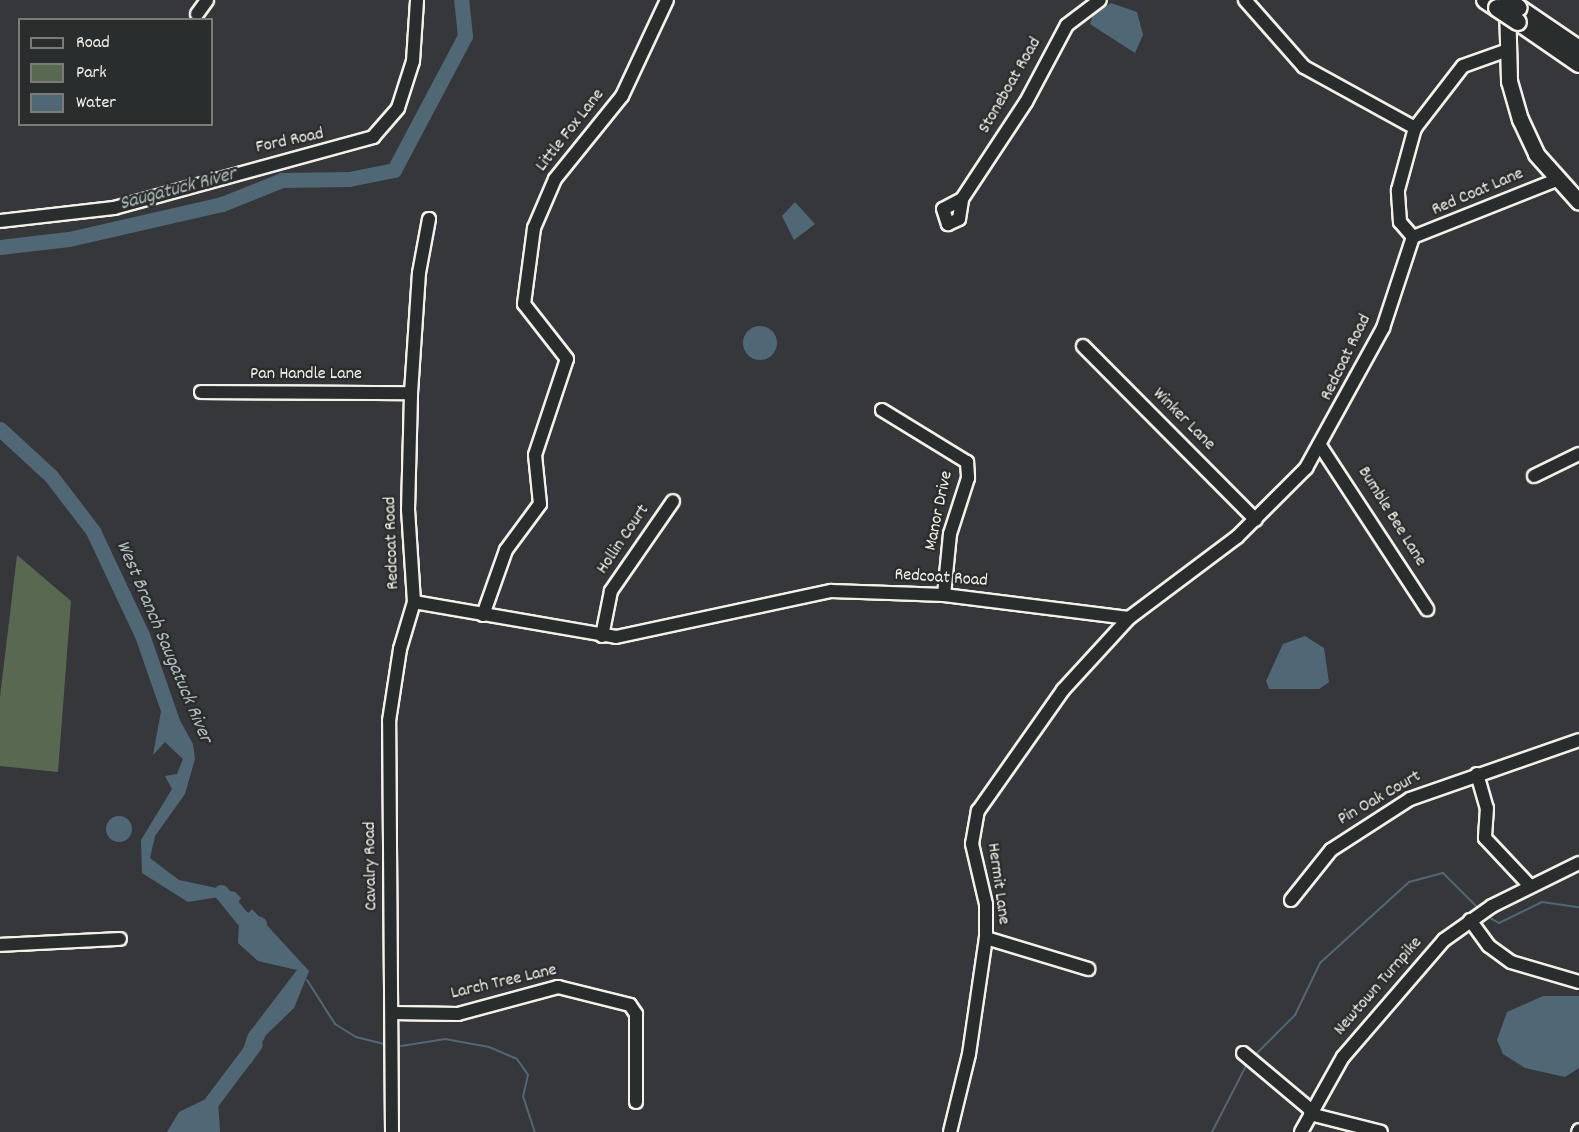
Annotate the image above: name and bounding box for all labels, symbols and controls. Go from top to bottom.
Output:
legend [18,18,213,126]
text: Road [76,31,110,56]
street label: Stoneboat Road [975,34,1047,138]
text: Park [76,61,107,86]
street label: Little Fox Lane [532,85,610,177]
text: Water [76,91,116,116]
street label: Ford Road [254,124,326,160]
water label: Saugatuck River [117,163,239,217]
street label: Red Coat Lane [1429,164,1527,222]
street label: Redcoat Road [1317,311,1377,405]
street label: Pan Handle Lane [250,364,362,386]
street label: Winker Lane [1147,384,1219,456]
street label: Bumble Bee Lane [1352,463,1430,571]
street label: Manor Drive [921,469,959,553]
street label: Redcoat Road [381,496,405,590]
street label: Hollin Court [593,501,655,579]
water label: West Branch Saugatuck River [109,537,217,747]
street label: Redcoat Road [894,565,988,593]
street label: Pin Oak Court [1335,767,1425,831]
street label: Cavalry Road [360,821,384,911]
street label: Hermit Lane [981,842,1013,926]
street label: Newtown Turnpike [1330,933,1428,1041]
street label: Larch Tree Lane [449,960,559,1006]

